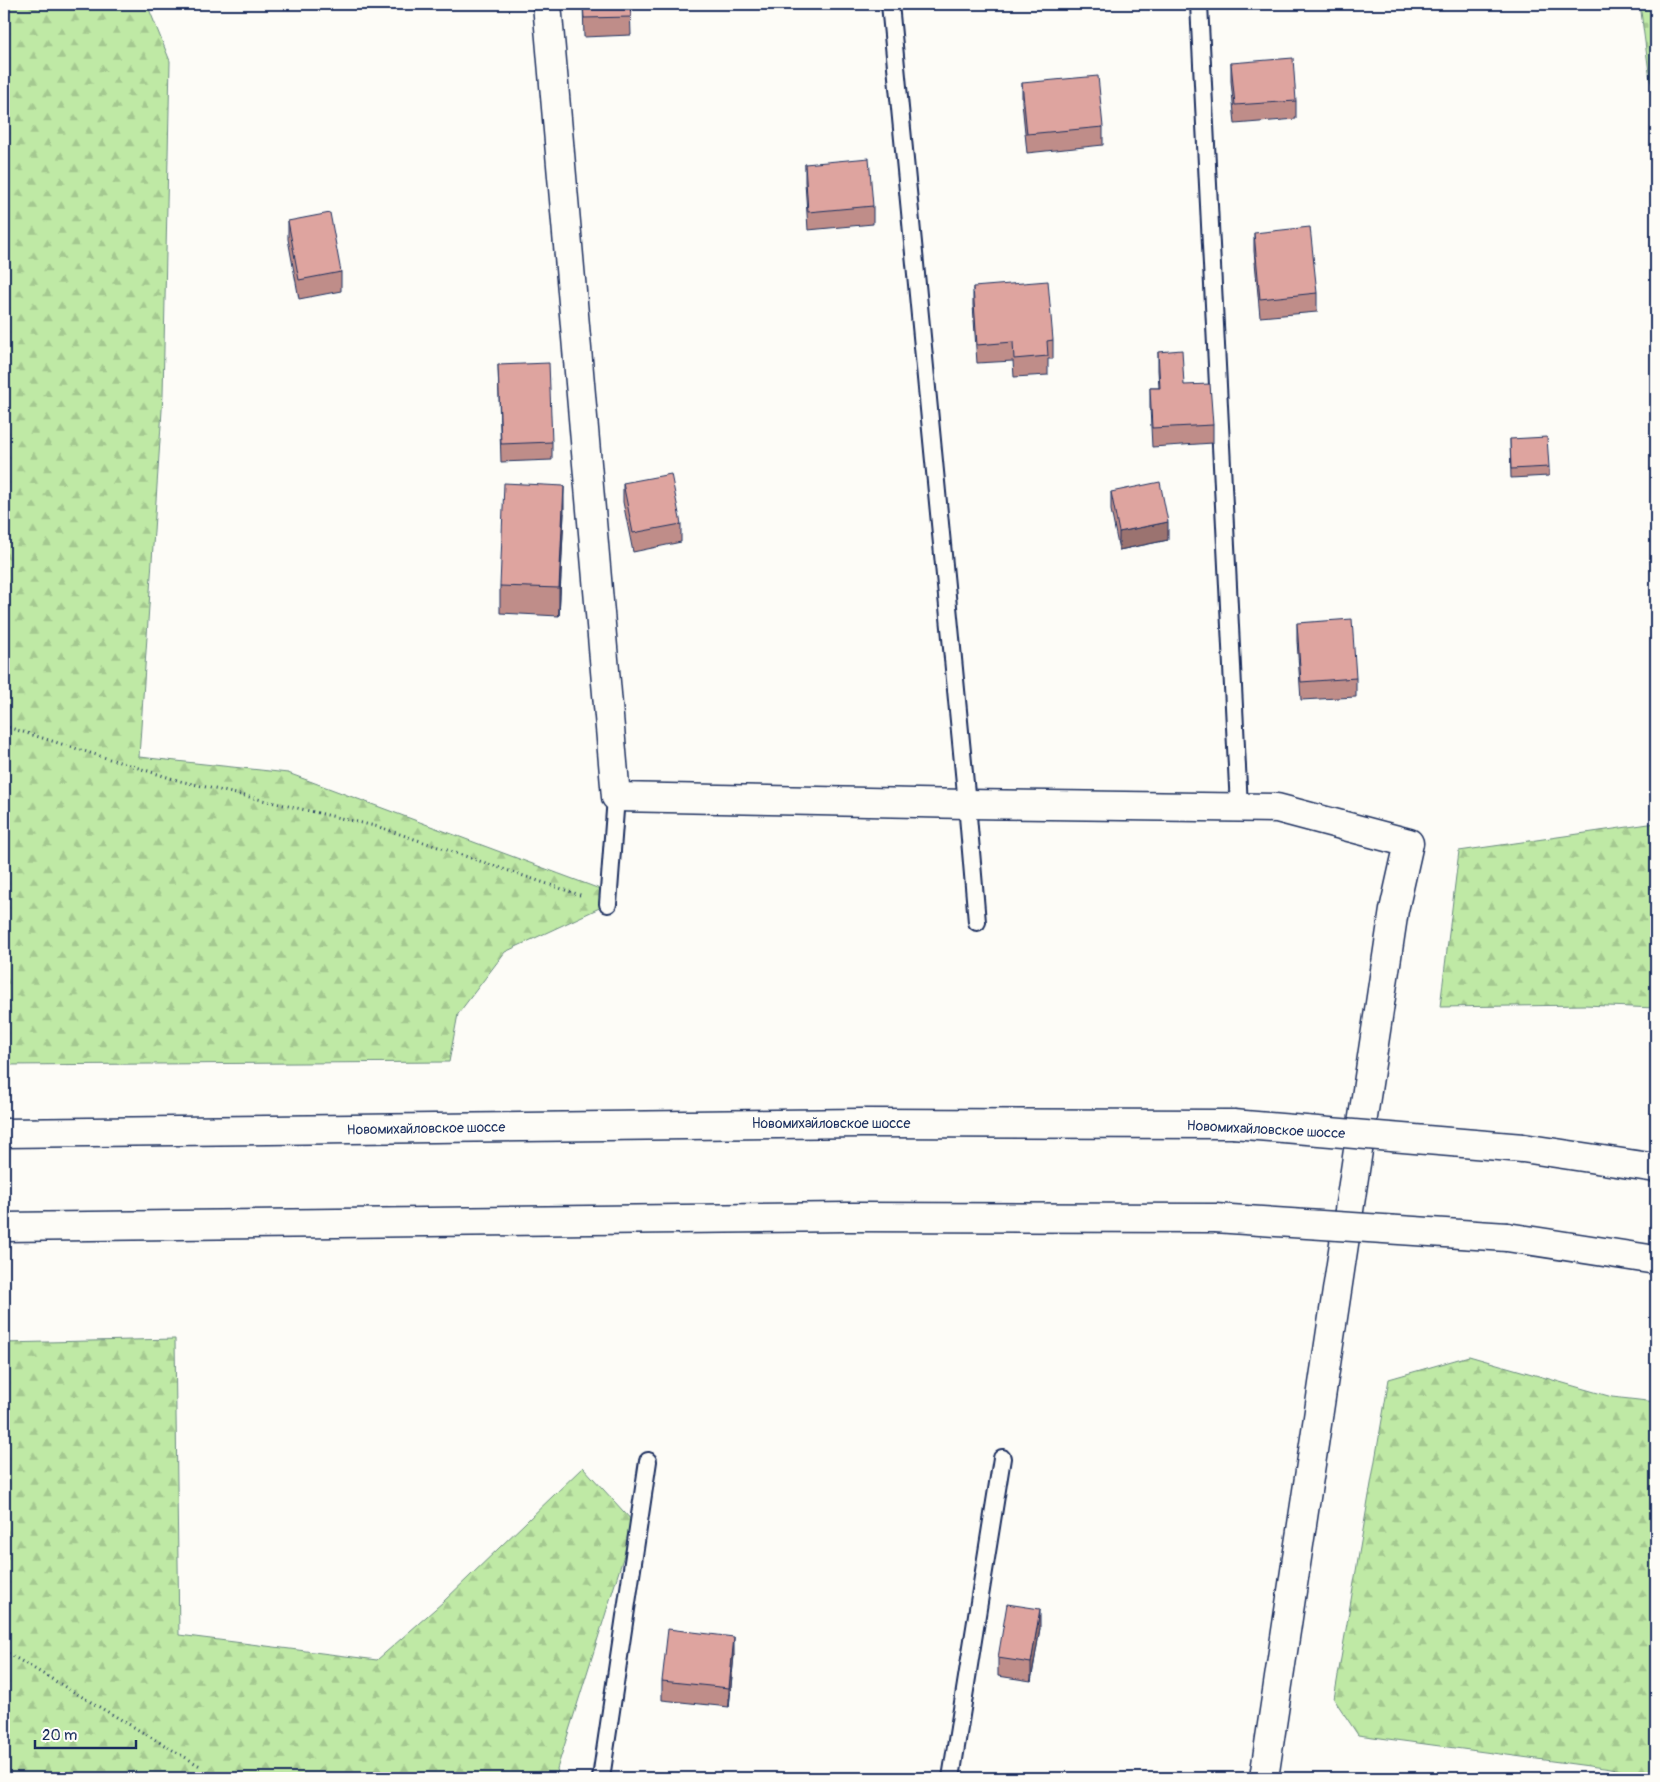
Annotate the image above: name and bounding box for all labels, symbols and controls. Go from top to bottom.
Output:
street label: Новомихайловское шоссе [752,1115,910,1132]
street label: Новомихайловское шоссе [1186,1117,1346,1142]
street label: Новомихайловское шоссе [347,1119,506,1138]
scale bar [35,1717,136,1749]
text: 20 m [42,1726,77,1745]

